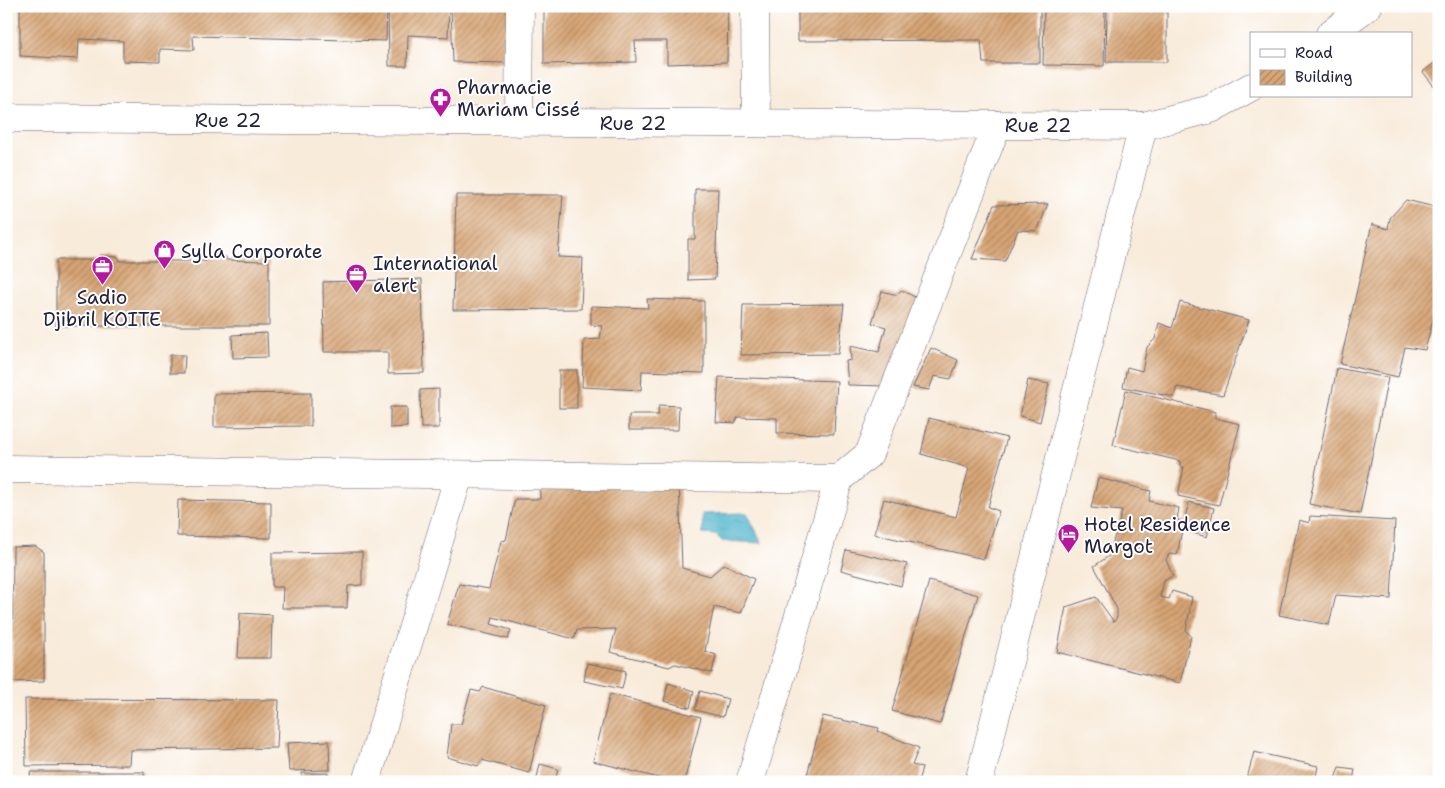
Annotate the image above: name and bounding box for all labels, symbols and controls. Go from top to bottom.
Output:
legend [1250,32,1412,98]
text: Road [1295,43,1333,63]
text: Building [1295,67,1352,87]
place label: Pharmacie Mariam Cissé [457,75,580,122]
pharmacy icon: Pharmacie Mariam Cissé [429,86,453,117]
street label: Rue 22 [195,108,261,133]
street label: Rue 22 [600,111,666,136]
street label: Rue 22 [1005,113,1071,138]
shop icon: Sylla Corporate [153,239,177,270]
place label: Sylla Corporate [181,239,322,264]
place label: International alert [373,251,498,298]
office icon: Sadio Djibril KOITE [90,254,114,285]
office icon: International alert [345,262,369,293]
place label: Sadio Djibril KOITE [43,285,161,332]
place label: Hotel Residence Margot [1084,512,1231,559]
hotel icon: Hotel Residence Margot [1056,523,1080,554]

